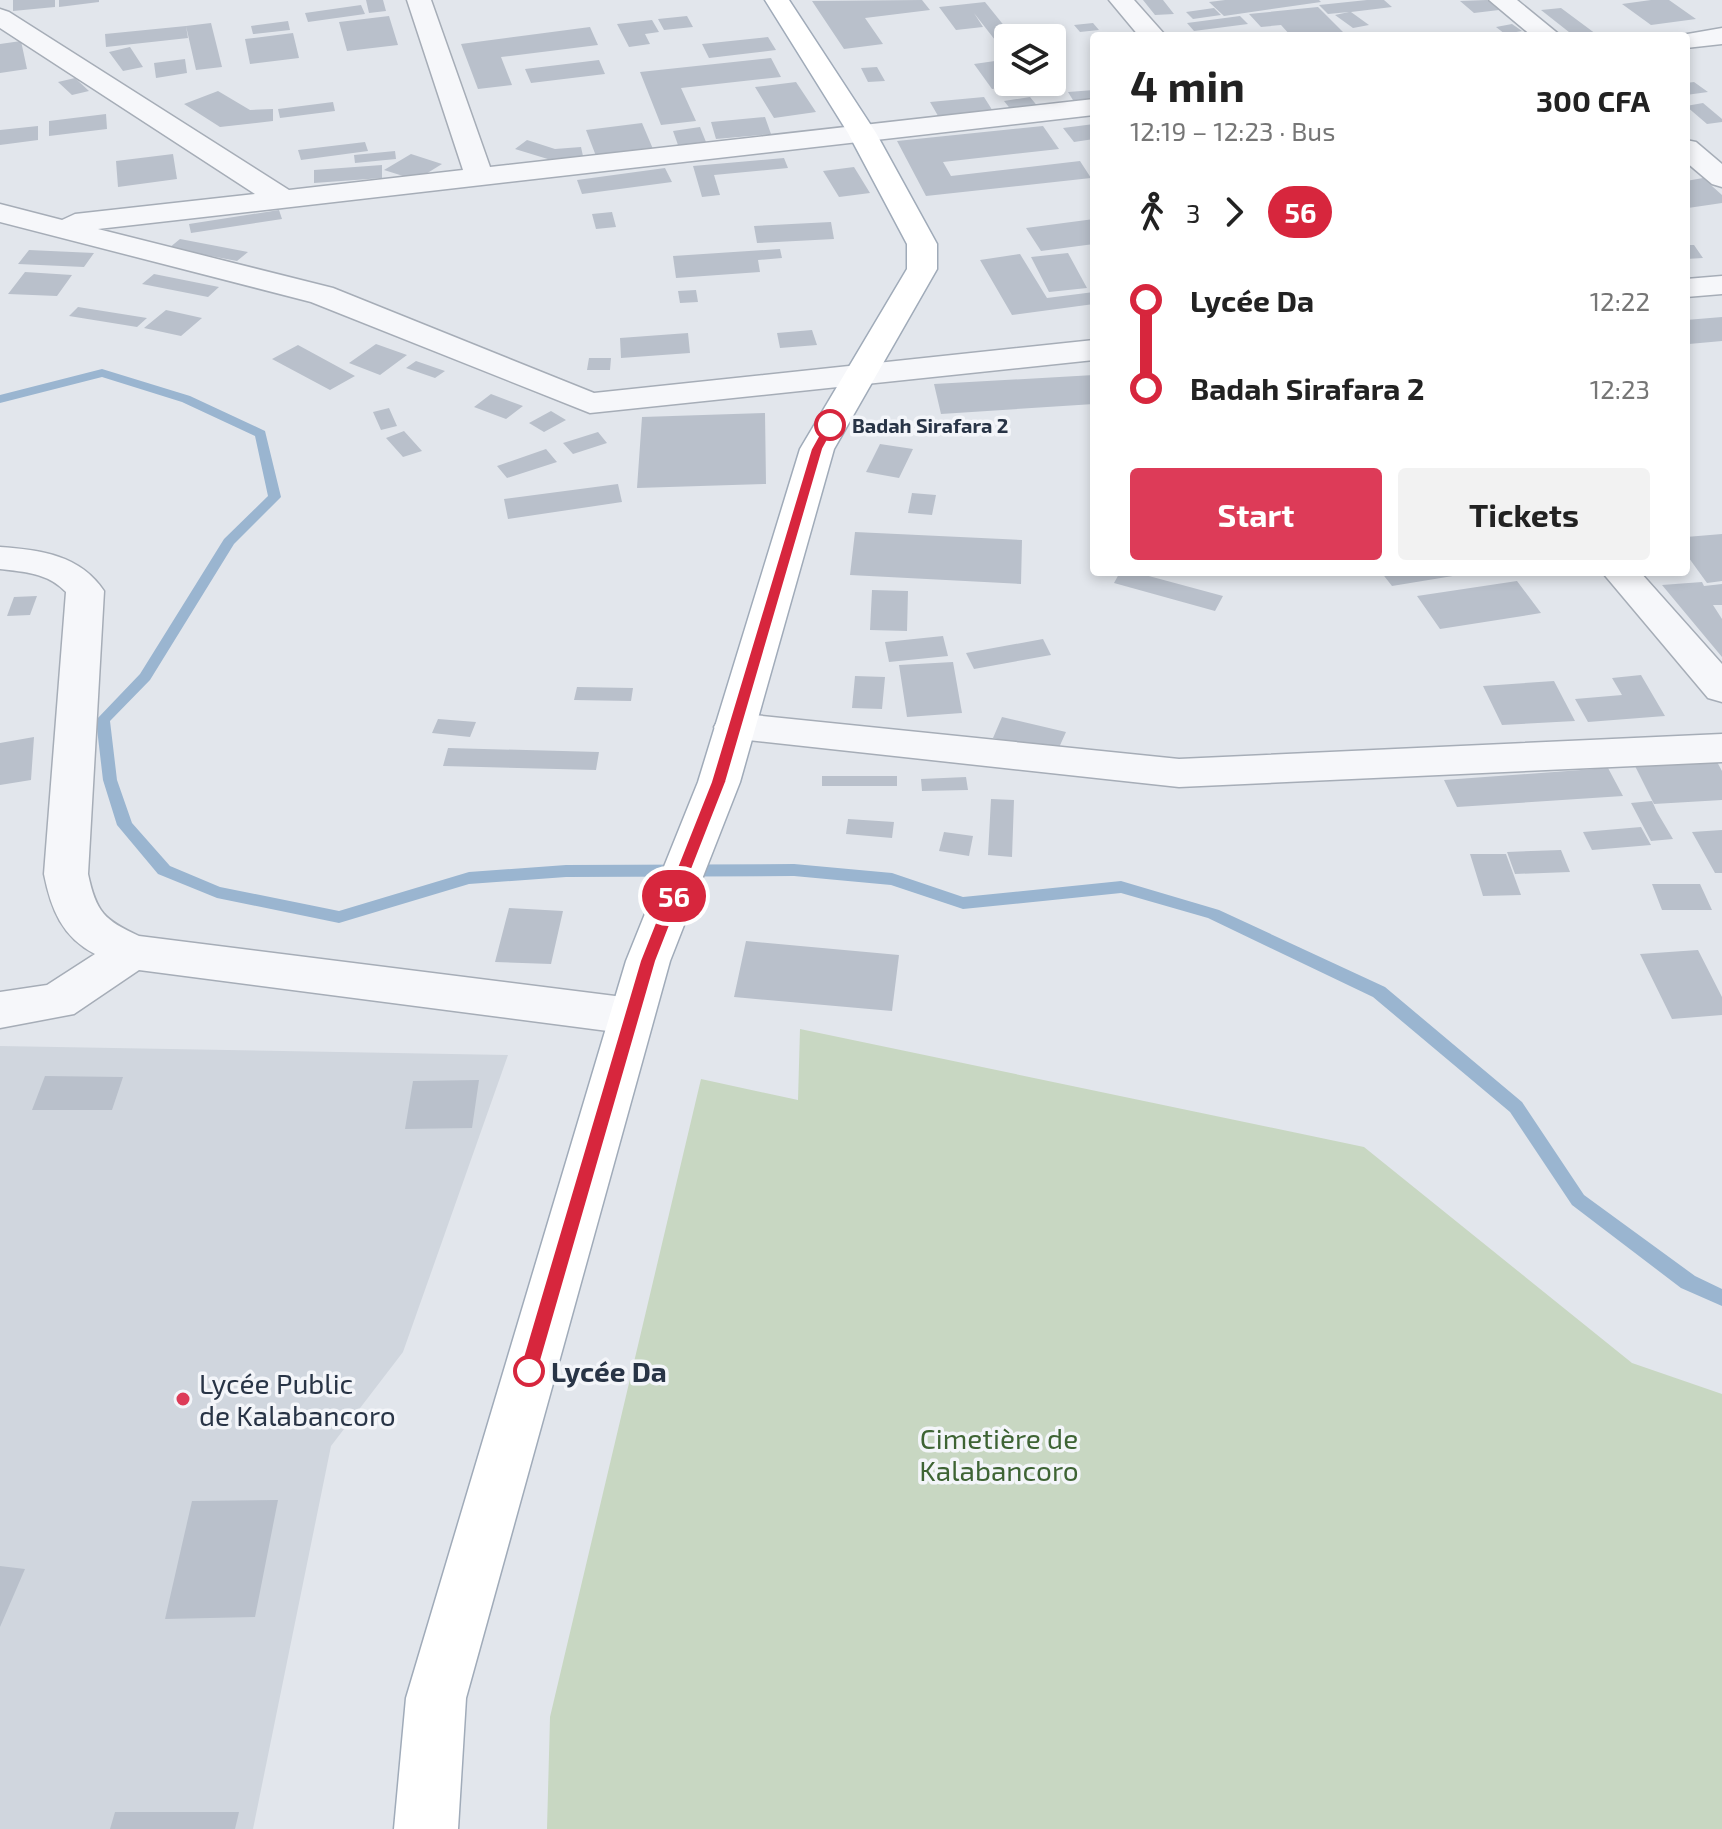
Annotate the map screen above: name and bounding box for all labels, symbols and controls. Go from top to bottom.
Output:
map controls [994,24,1066,96]
button: layers [994,24,1066,96]
text: 4 min [1130,58,1245,111]
text: 300 CFA [1536,82,1650,118]
text: 12:19 – 12:23 · Bus [1130,115,1335,146]
icon: walk [1130,190,1174,234]
icon: forward [1212,190,1256,234]
text: 56 [1284,195,1316,229]
text: 3 [1186,197,1200,228]
text: Lycée Da [1190,282,1314,318]
text: 12:22 [1590,285,1650,316]
text: Badah Sirafara 2 [1190,370,1424,406]
text: 12:23 [1590,373,1650,404]
marker: Badah Sirafara 2 [815,410,845,440]
place label: Badah Sirafara 2 [852,413,1008,437]
button: Start [1130,468,1382,560]
button: Tickets [1398,468,1650,560]
line badge: 56 [638,870,710,922]
text: 56 [658,879,690,913]
place label: Lycée Da [551,1354,667,1388]
marker: Lycée Da [514,1356,544,1386]
place label: Lycée Public de Kalabancoro [199,1366,396,1432]
marker: Lycée Public de Kalabancoro [174,1390,192,1408]
park label: Cimetière de Kalabancoro [919,1421,1079,1487]

